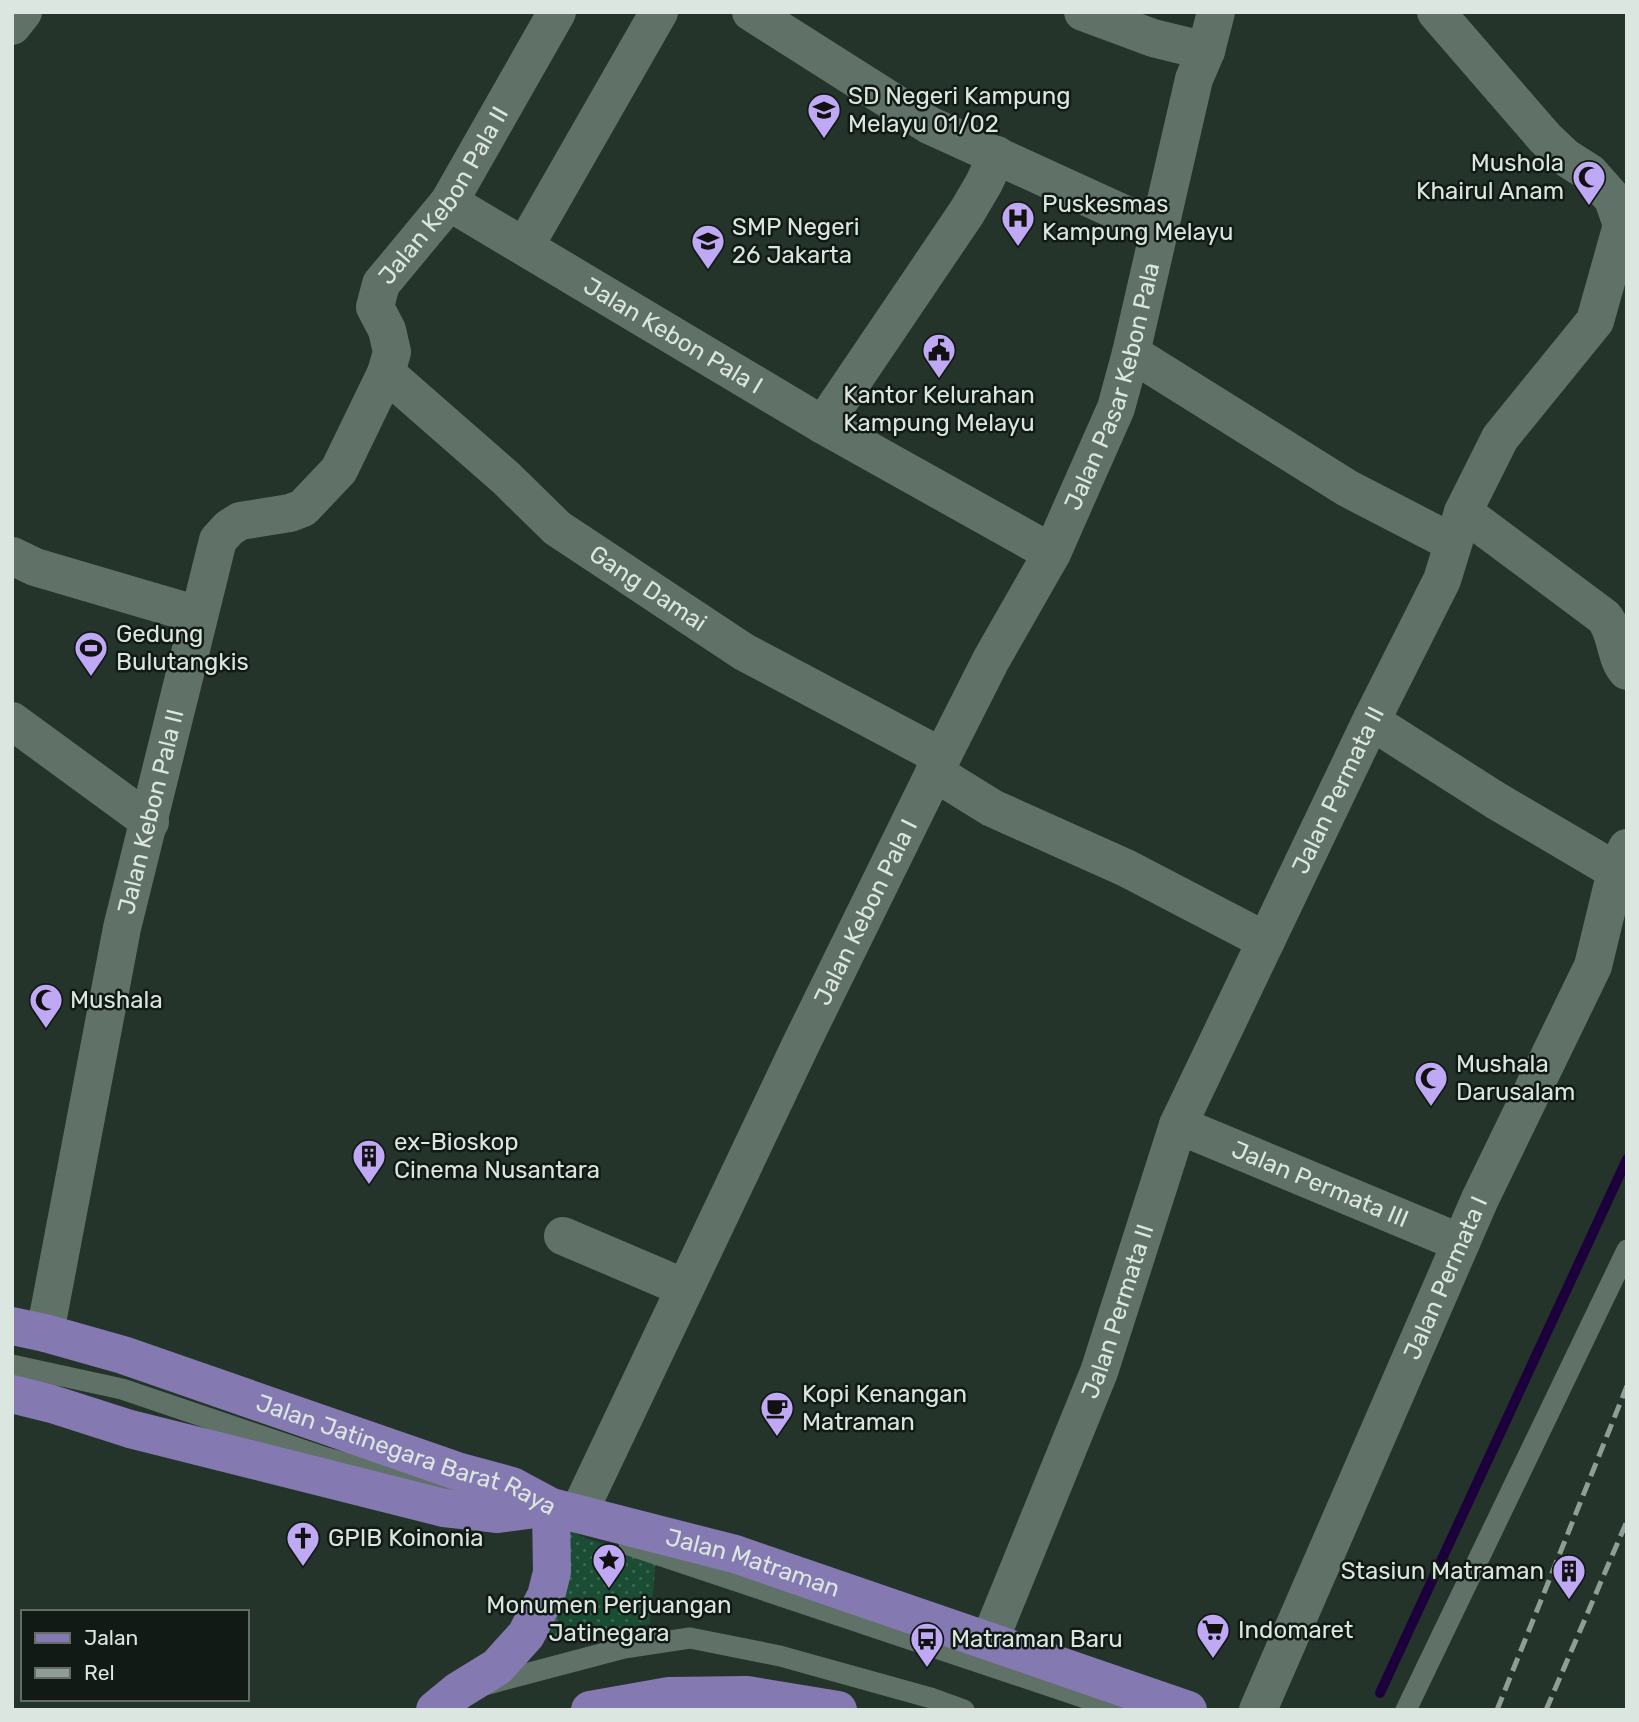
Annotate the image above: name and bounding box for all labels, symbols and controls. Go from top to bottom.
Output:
place label: SD Negeri Kampung Melayu 01/02 [848,82,1071,138]
school or university icon: SD Negeri Kampung Melayu 01/02 [805,91,843,140]
street label: Jalan Kebon Pala II [373,102,514,290]
place label: Mushola Khairul Anam [1416,149,1564,205]
mosque icon: Mushola Khairul Anam [1570,158,1608,207]
place label: Puskesmas Kampung Melayu [1042,190,1233,246]
hospital icon: Puskesmas Kampung Melayu [999,199,1037,248]
place label: SMP Negeri 26 Jakarta [732,213,860,269]
school or university icon: SMP Negeri 26 Jakarta [689,222,727,271]
street label: Jalan Pasar Kebon Pala [1059,260,1165,514]
street label: Jalan Kebon Pala I [579,272,768,400]
public building icon: Kantor Kelurahan Kampung Melayu [920,331,958,380]
place label: Kantor Kelurahan Kampung Melayu [843,381,1035,437]
street label: Gang Damai [584,539,712,637]
place label: Gedung Bulutangkis [116,620,249,676]
sports icon: Gedung Bulutangkis [72,629,110,678]
street label: Jalan Permata II [1286,702,1390,878]
street label: Jalan Kebon Pala II [112,706,190,917]
street label: Jalan Kebon Pala I [808,815,923,1010]
mosque icon: Mushala [27,981,65,1030]
place label: Mushala [70,986,163,1014]
place label: Mushala Darusalam [1456,1050,1575,1106]
mosque icon: Mushala Darusalam [1412,1059,1450,1108]
place label: ex-Bioskop Cinema Nusantara [394,1128,600,1184]
street label: Jalan Permata III [1228,1135,1412,1233]
building icon: ex-Bioskop Cinema Nusantara [350,1137,388,1186]
street label: Jalan Permata I [1398,1192,1493,1364]
street label: Jalan Permata II [1076,1221,1159,1403]
place label: Kopi Kenangan Matraman [802,1380,967,1436]
street label: Jalan Jatinegara Barat Raya [253,1388,561,1521]
cafe icon: Kopi Kenangan Matraman [758,1389,796,1438]
church icon: GPIB Koinonia [284,1519,322,1568]
street label: Jalan Matraman [663,1523,843,1603]
place label: GPIB Koinonia [328,1524,483,1552]
place icon: Monumen Perjuangan Jatinegara [590,1541,628,1590]
building icon: Stasiun Matraman [1550,1552,1588,1601]
place label: Stasiun Matraman [1341,1557,1544,1585]
place label: Monumen Perjuangan Jatinegara [486,1591,732,1647]
legend [21,1610,248,1701]
supermarket icon: Indomaret [1194,1611,1232,1660]
place label: Indomaret [1238,1616,1353,1644]
bus stop icon: Matraman Baru [908,1620,946,1669]
text: Jalan [84,1625,138,1650]
place label: Matraman Baru [951,1625,1123,1653]
text: Rel [84,1660,115,1685]

